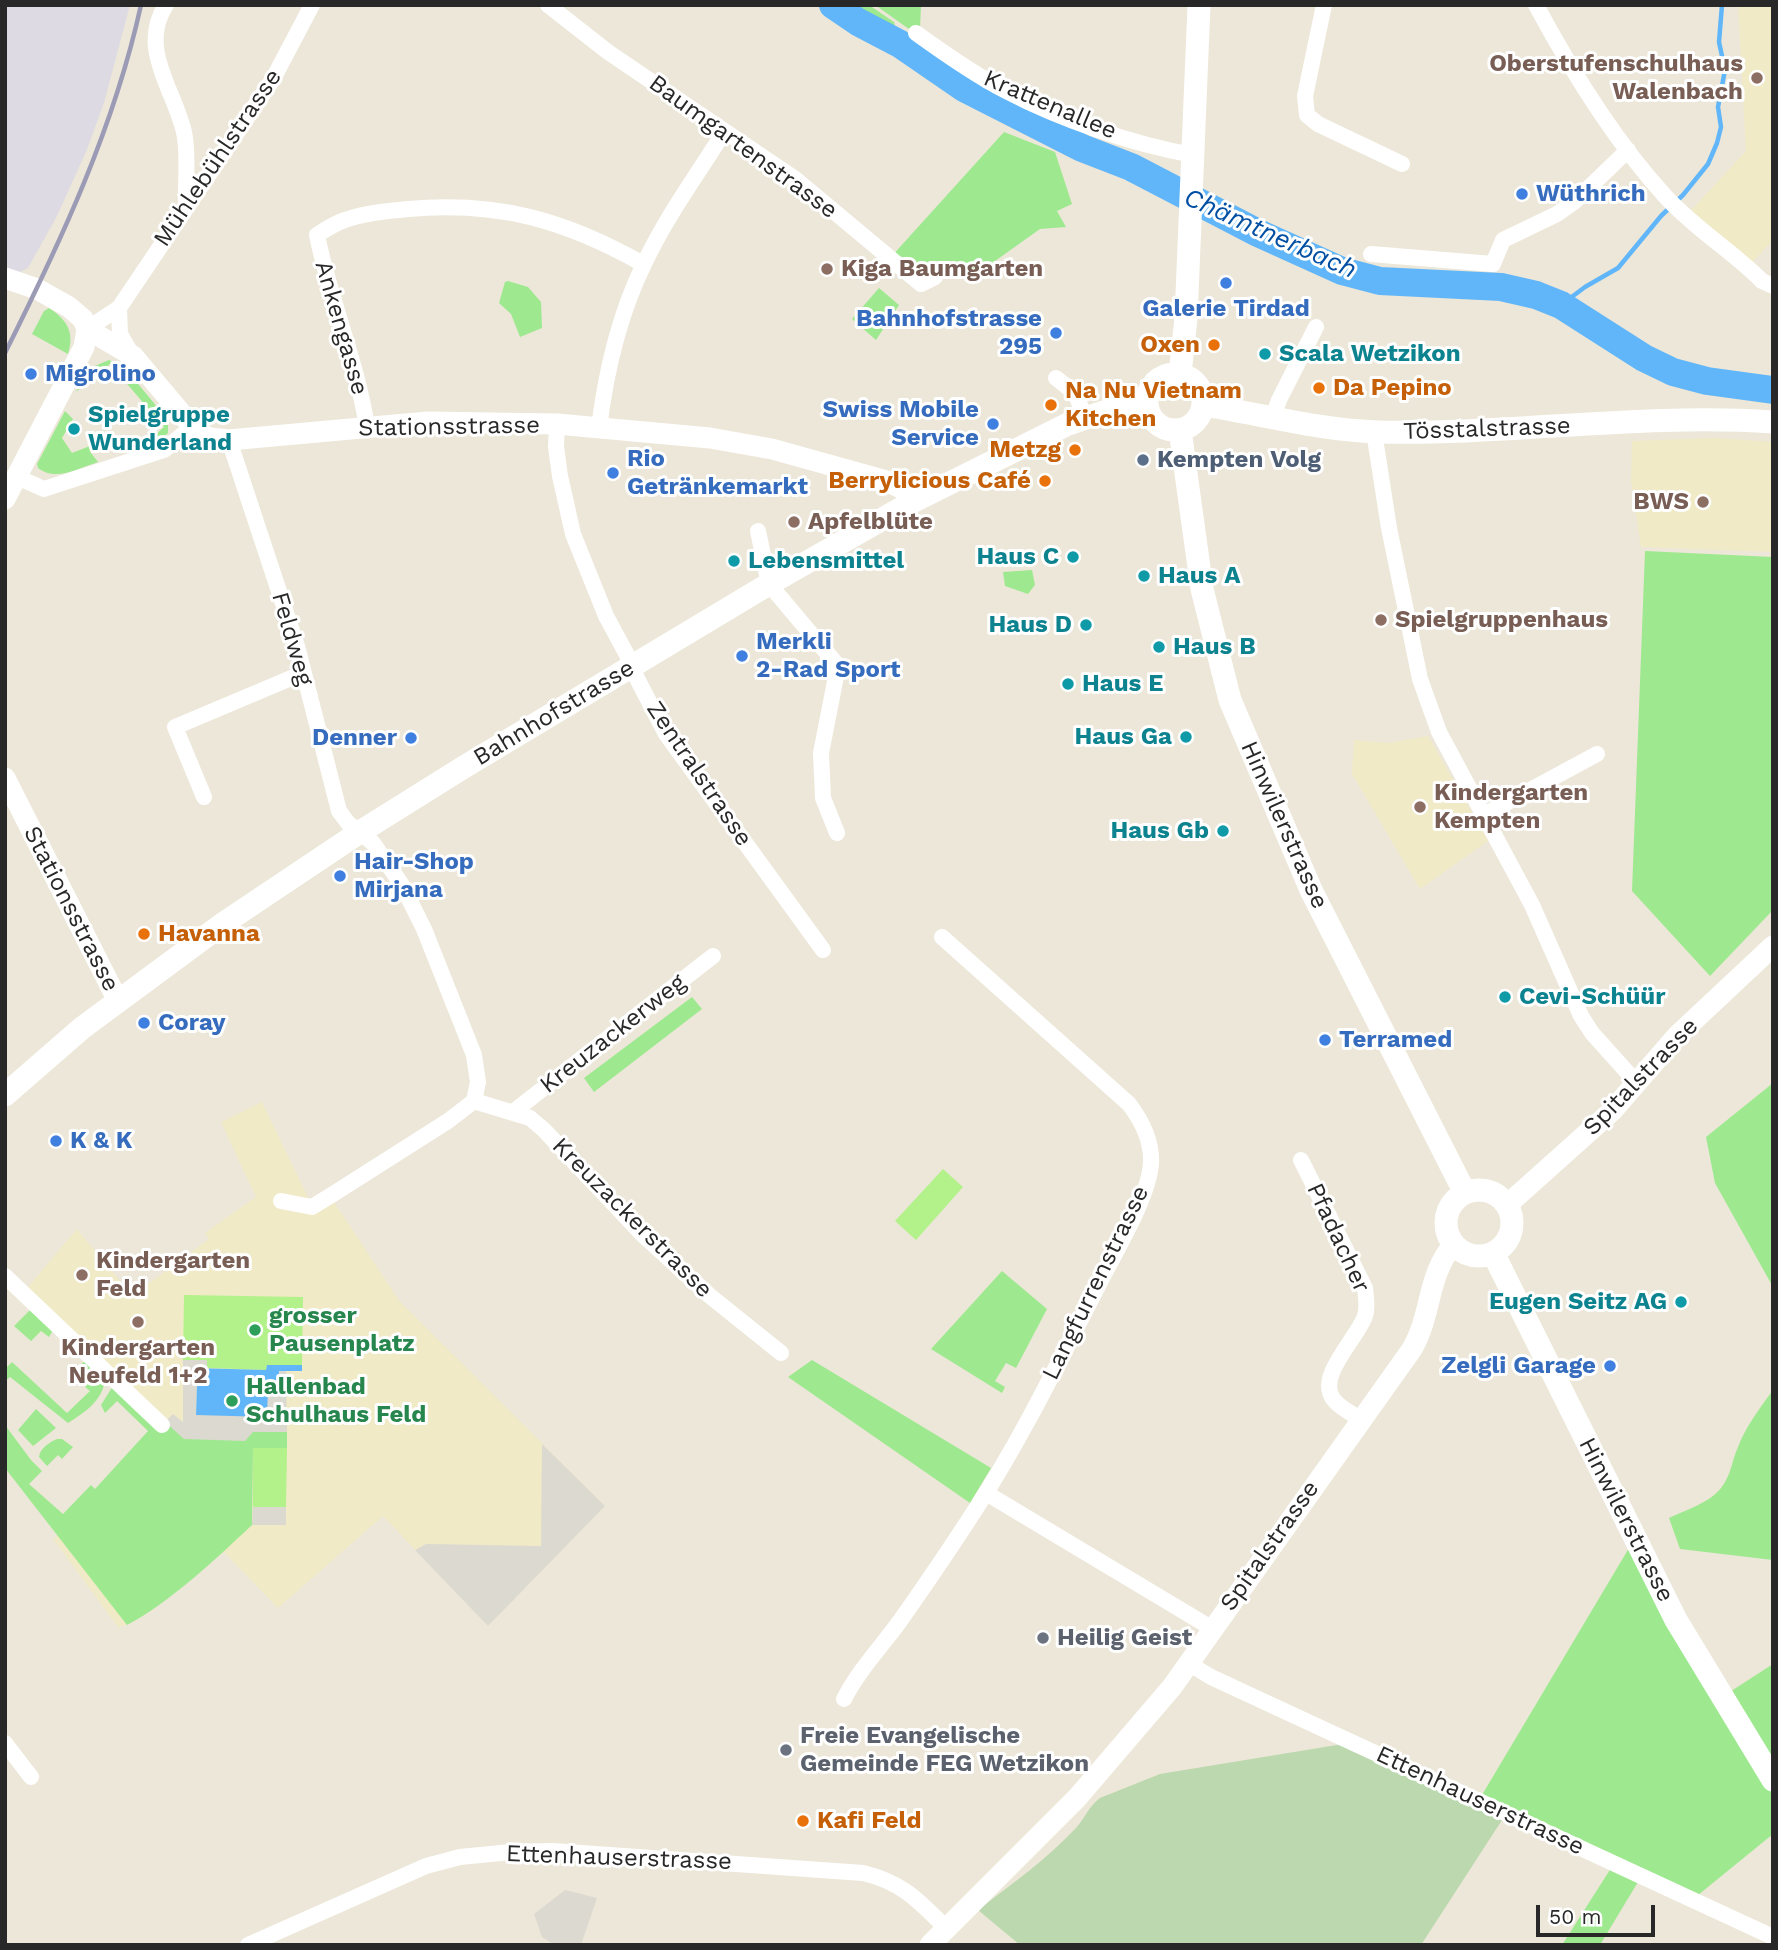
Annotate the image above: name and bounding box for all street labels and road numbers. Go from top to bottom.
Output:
street label: Mühlebühlstrasse [148,64,288,252]
street label: Krattenallee [979,64,1121,146]
street label: Baumgartenstrasse [643,69,843,225]
street label: Ankengasse [308,258,374,398]
street label: Stationsstrasse [358,411,540,443]
street label: Tösstalstrasse [1403,412,1571,446]
street label: Feldweg [265,589,319,689]
street label: Bahnhofstrasse [468,654,640,772]
street label: Zentralstrasse [640,696,758,852]
street label: Hinwilerstrasse [1234,737,1334,913]
street label: Stationsstrasse [17,821,125,997]
street label: Kreuzackerweg [534,968,692,1100]
street label: Spitalstrasse [1578,1012,1704,1142]
street label: Kreuzackerstrasse [546,1132,718,1304]
street label: Pfadacher [1300,1179,1376,1297]
street label: Langfurrenstrasse [1036,1181,1156,1385]
street label: Hinwilerstrasse [1572,1433,1680,1607]
street label: Spitalstrasse [1214,1475,1326,1617]
street label: Ettenhauserstrasse [1371,1740,1589,1862]
street label: Ettenhauserstrasse [506,1840,732,1876]

